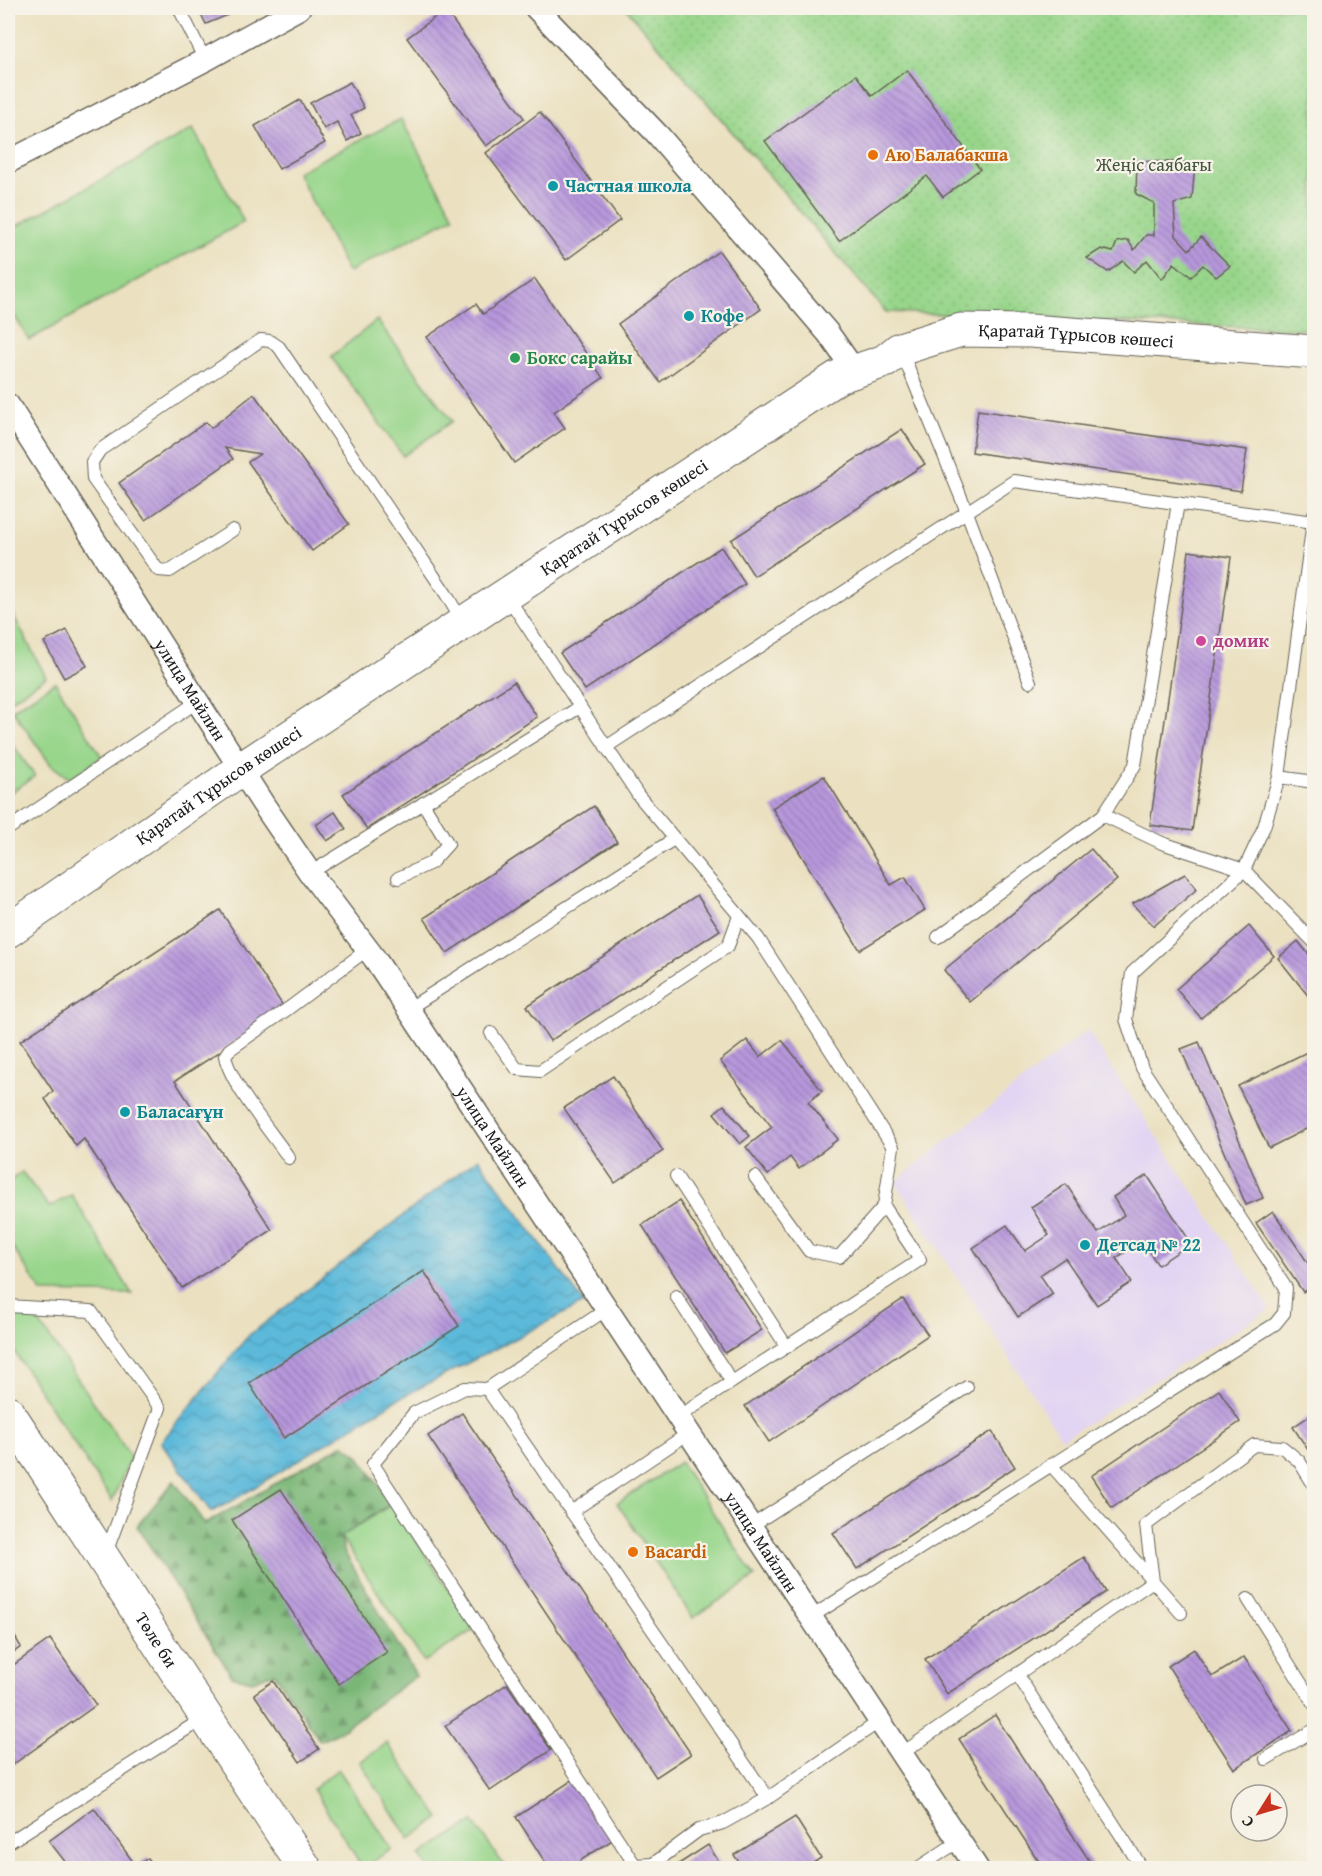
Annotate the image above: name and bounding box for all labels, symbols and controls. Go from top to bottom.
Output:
place label: Аю Балабакша [885,141,1009,168]
marker: Аю Балабакша [866,148,880,162]
park label: Жеңіс саябағы [1095,151,1212,178]
place label: Частная школа [565,172,693,199]
marker: Частная школа [546,179,560,193]
place label: Кофе [701,302,744,329]
marker: Кофе [682,309,696,323]
street label: Қаратай Тұрысов көшесі [978,316,1175,355]
place label: Бокс сарайы [527,344,633,371]
marker: Бокс сарайы [508,351,522,365]
street label: Қаратай Тұрысов көшесі [534,452,713,582]
place label: домик [1213,627,1269,654]
street label: улица Майлин [147,632,233,746]
marker: домик [1194,634,1208,648]
street label: Қаратай Тұрысов көшесі [130,719,307,851]
street label: улица Майлин [449,1079,537,1193]
place label: Баласағұн [137,1098,224,1125]
marker: Баласағұн [118,1105,132,1119]
place label: Детсад № 22 [1096,1231,1201,1258]
marker: Детсад № 22 [1078,1238,1092,1252]
street label: улица Майлин [717,1485,805,1598]
place label: Bacardi [645,1538,707,1565]
marker: Bacardi [626,1545,640,1559]
street label: Төле би [129,1607,185,1673]
north arrow [1229,1783,1289,1843]
text: С [1235,1811,1259,1833]

